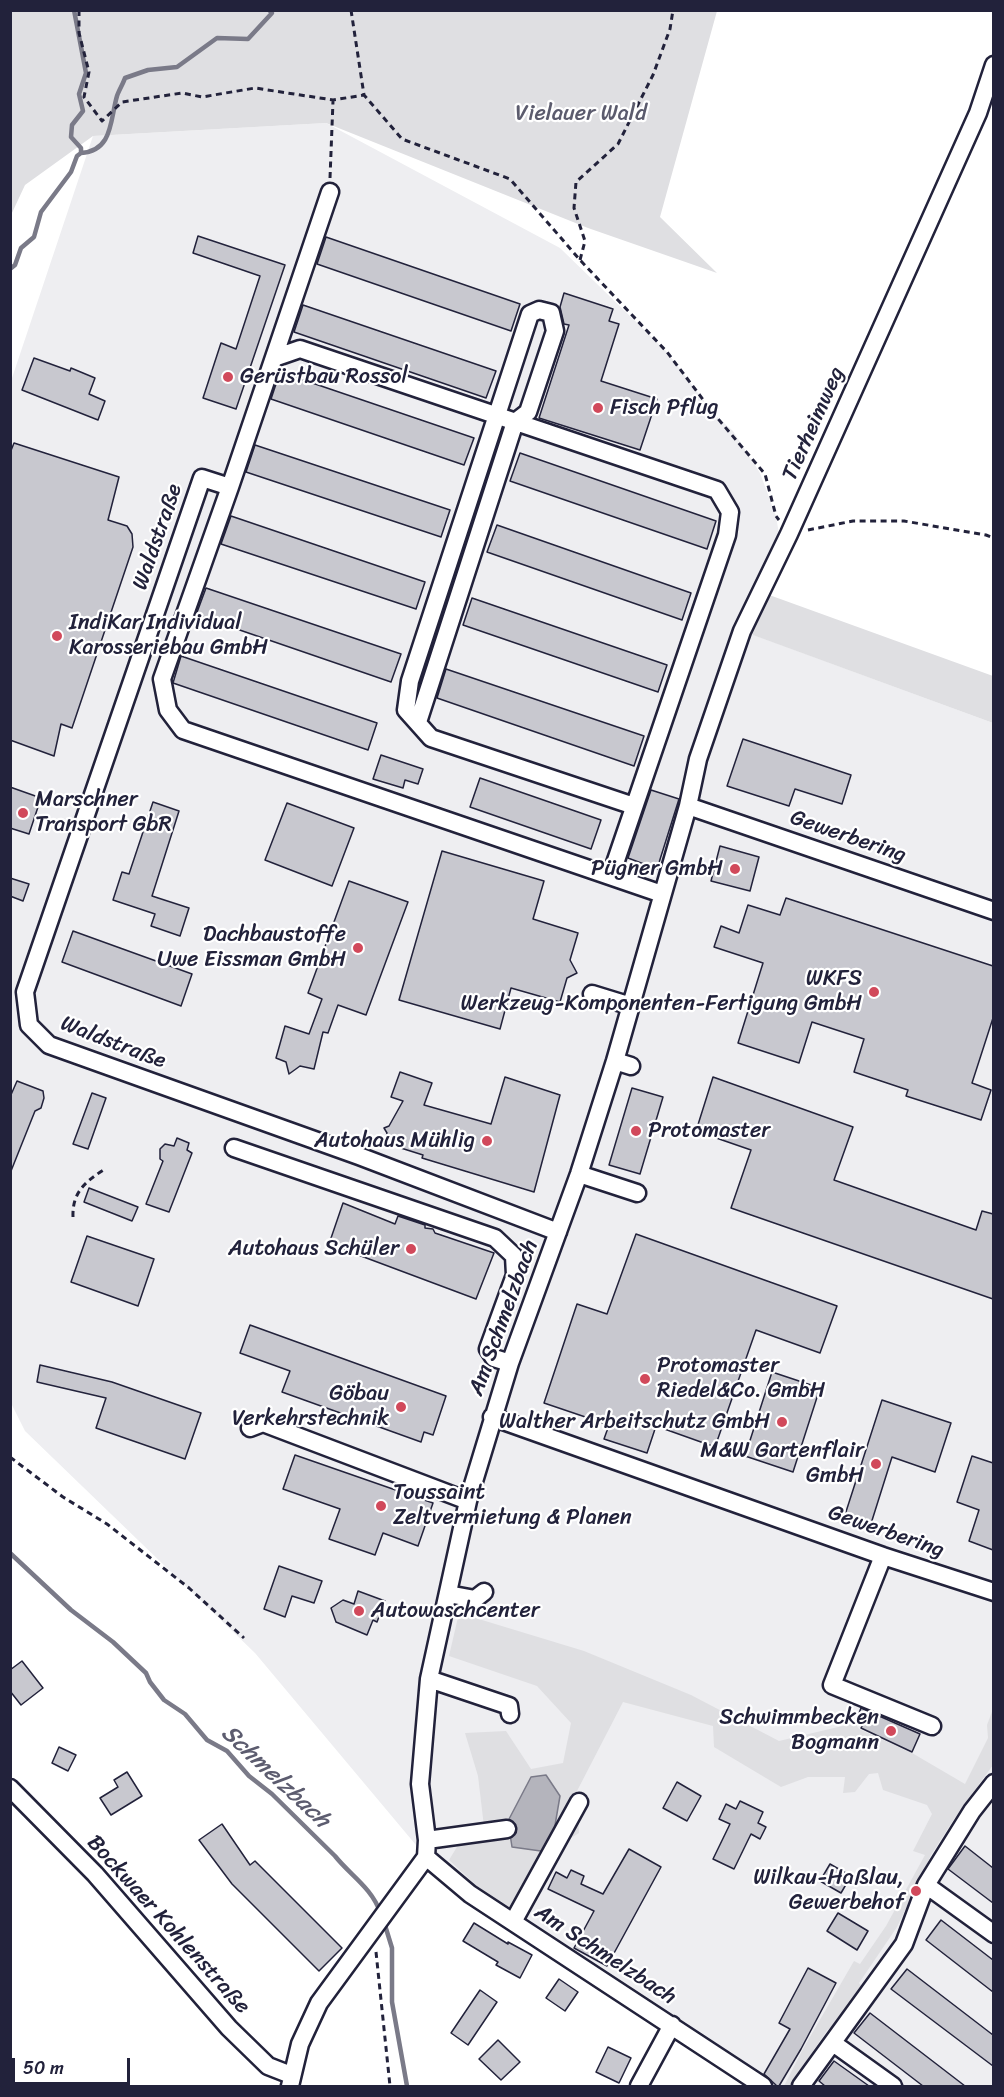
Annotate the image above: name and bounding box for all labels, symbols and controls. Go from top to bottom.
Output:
park label: Vielauer Wald [515,101,647,127]
street label: Tierheimweg [777,363,851,485]
place label: Gerüstbau Rossol [240,364,408,390]
marker: Gerüstbau Rossol [221,370,235,384]
place label: Fisch Pflug [610,395,719,421]
marker: Fisch Pflug [591,401,605,415]
street label: Waldstraße [128,481,188,593]
place label: IndiKar Individual Karosseriebau GmbH [69,610,268,662]
marker: IndiKar Individual Karosseriebau GmbH [50,629,64,643]
place label: Marschner Transport GbR [35,787,172,838]
street label: Gewerbering [787,805,909,869]
marker: Marschner Transport GbR [16,806,30,820]
place label: Pügner GmbH [591,856,723,882]
marker: Pügner GmbH [728,862,742,876]
place label: Dachbaustoffe Uwe Eissman GmbH [157,922,346,974]
marker: Dachbaustoffe Uwe Eissman GmbH [351,941,365,955]
place label: WKFS Werkzeug-Komponenten-Fertigung GmbH [461,966,862,1017]
marker: WKFS Werkzeug-Komponenten-Fertigung GmbH [867,985,881,999]
street label: Waldstraße [57,1011,169,1075]
place label: Protomaster [648,1118,770,1144]
marker: Protomaster [629,1124,643,1138]
place label: Autohaus Mühlig [314,1128,475,1154]
marker: Autohaus Mühlig [480,1134,494,1148]
place label: Autohaus Schüler [228,1236,399,1262]
street label: Am Schmelzbach [464,1237,544,1399]
marker: Autohaus Schüler [404,1242,418,1256]
place label: Protomaster Riedel&Co. GmbH [657,1353,825,1404]
marker: Protomaster Riedel&Co. GmbH [638,1372,652,1386]
place label: Göbau Verkehrstechnik [232,1381,389,1432]
marker: Göbau Verkehrstechnik [394,1400,408,1414]
place label: Walther Arbeitschutz GmbH [499,1409,770,1435]
marker: Walther Arbeitschutz GmbH [775,1415,789,1429]
place label: M&W Gartenflair GmbH [700,1438,864,1490]
marker: M&W Gartenflair GmbH [869,1457,883,1471]
place label: Toussaint Zeltvermietung & Planen [393,1480,632,1532]
marker: Toussaint Zeltvermietung & Planen [374,1499,388,1513]
street label: Gewerbering [825,1500,947,1564]
place label: Autowaschcenter [371,1598,540,1624]
marker: Autowaschcenter [352,1604,366,1618]
place label: Schwimmbecken Bogmann [719,1705,879,1756]
water label: Schmelzbach [215,1719,335,1835]
marker: Schwimmbecken Bogmann [884,1724,898,1738]
street label: Bockwaer Kohlenstraße [81,1830,255,2020]
place label: Wilkau-Haßlau, Gewerbehof [753,1865,904,1916]
marker: Wilkau-Haßlau, Gewerbehof [909,1884,923,1898]
street label: Am Schmelzbach [529,1899,681,2011]
scale bar [15,2046,134,2084]
text: 50 m [23,2052,64,2084]

